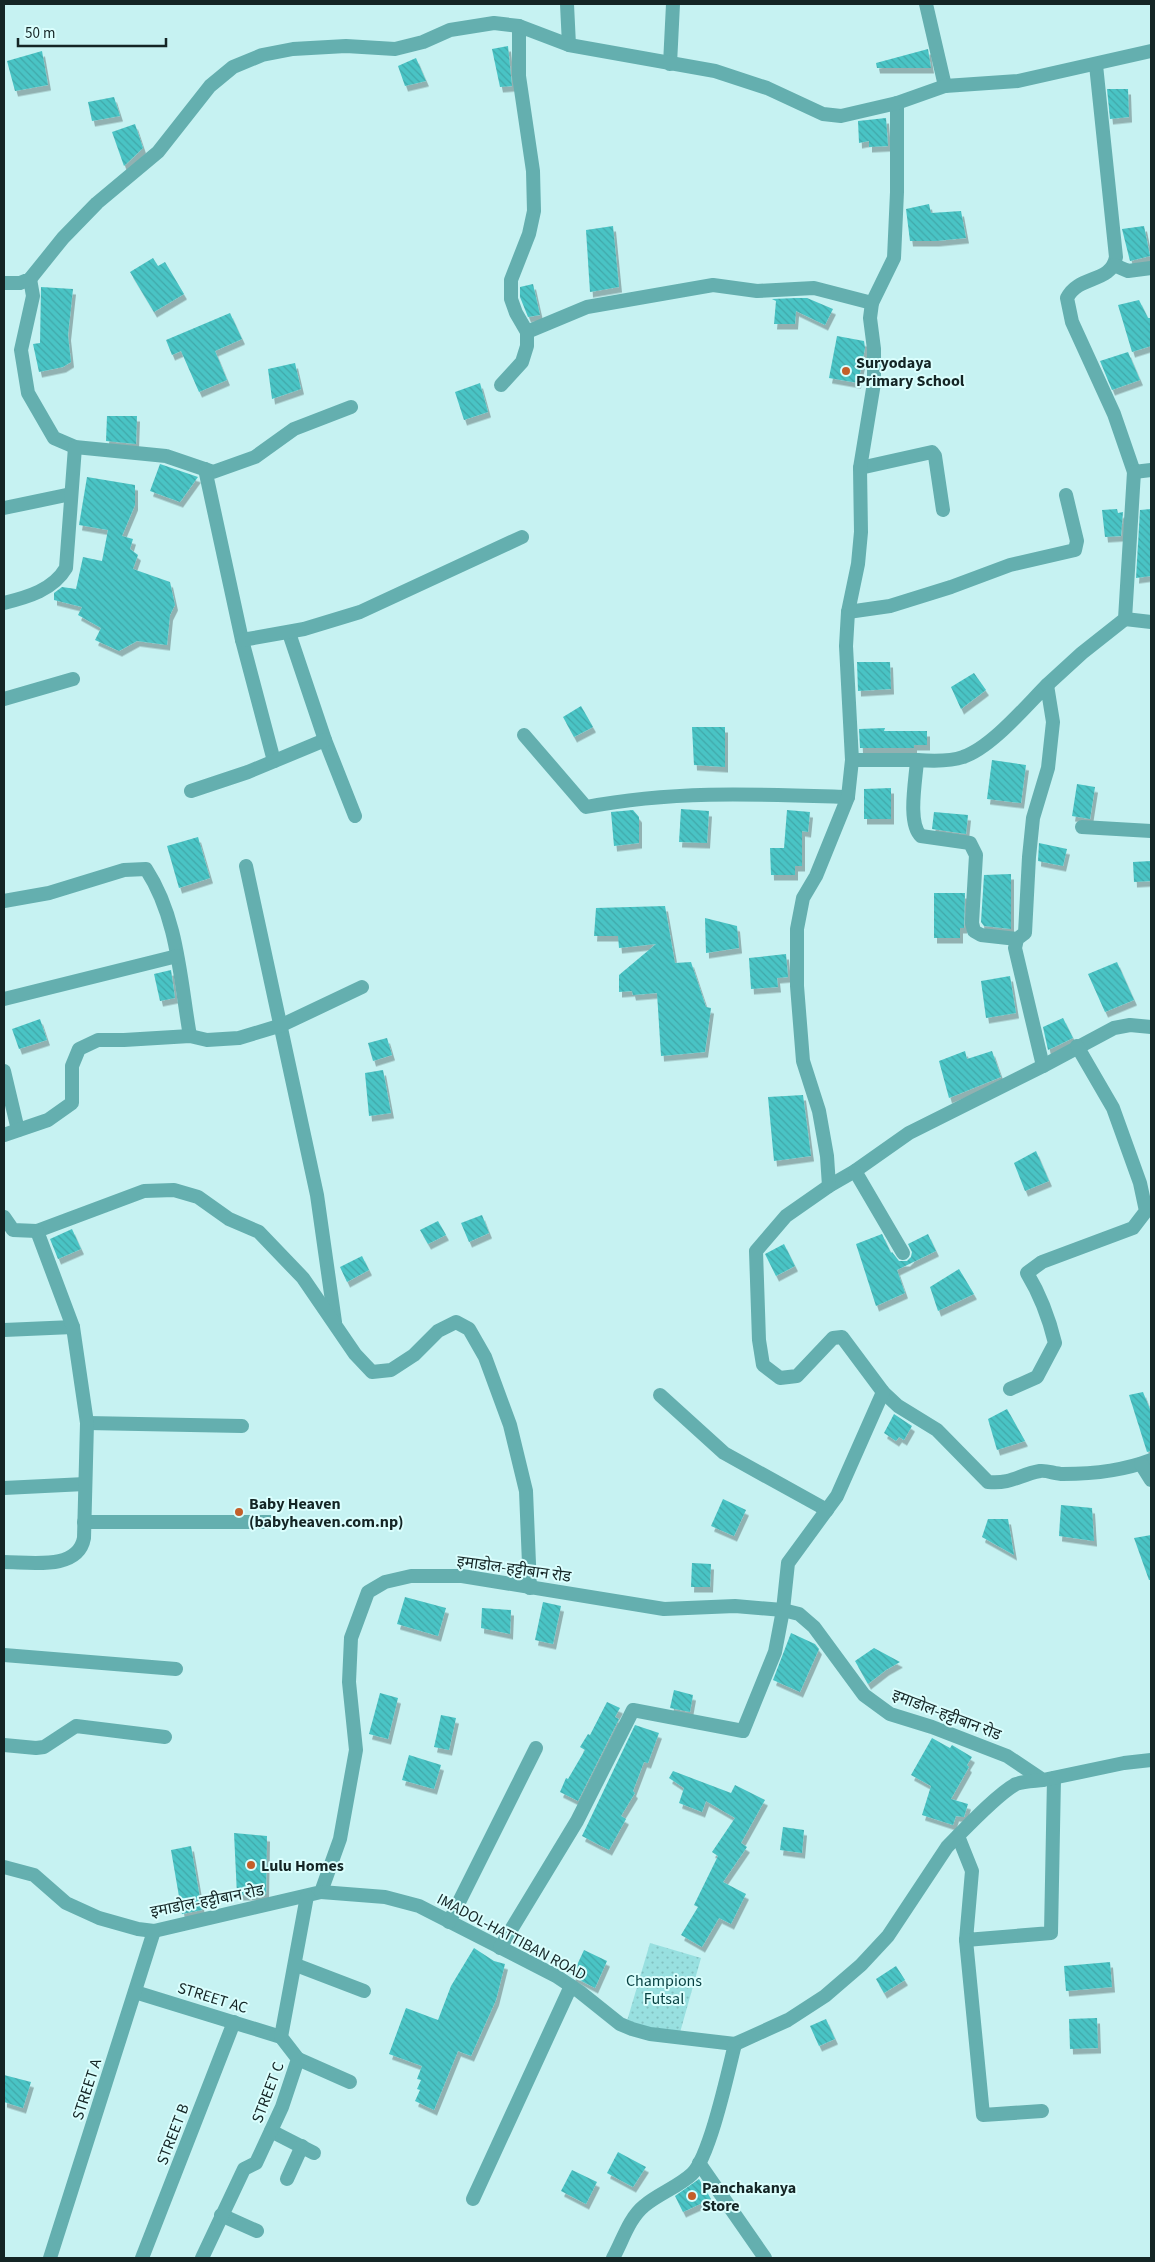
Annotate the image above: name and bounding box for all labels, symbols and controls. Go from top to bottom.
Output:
scale bar [18,15,165,47]
text: 50 m [25,23,55,44]
place label: Suryodaya Primary School [856,352,965,392]
marker: Suryodaya Primary School [840,365,852,377]
place label: Baby Heaven (babyheaven.com.np) [249,1493,404,1533]
marker: Baby Heaven (babyheaven.com.np) [233,1506,245,1518]
street label: इमाडोल-हट्टीबान रोड [455,1550,573,1588]
street label: इमाडोल-हट्टीबान रोड [889,1684,1005,1746]
place label: Lulu Homes [261,1855,344,1877]
marker: Lulu Homes [245,1859,257,1871]
street label: इमाडोल-हट्टीबान रोड [149,1879,266,1923]
street label: IMADOL-HATTIBAN ROAD [433,1888,590,1986]
park label: Champions Futsal [626,1970,702,2010]
street label: STREET AC [175,1977,250,2019]
street label: STREET A [67,2056,107,2123]
street label: STREET C [246,2059,290,2126]
street label: STREET B [151,2101,195,2168]
place label: Panchakanya Store [702,2177,796,2217]
marker: Panchakanya Store [686,2190,698,2202]

